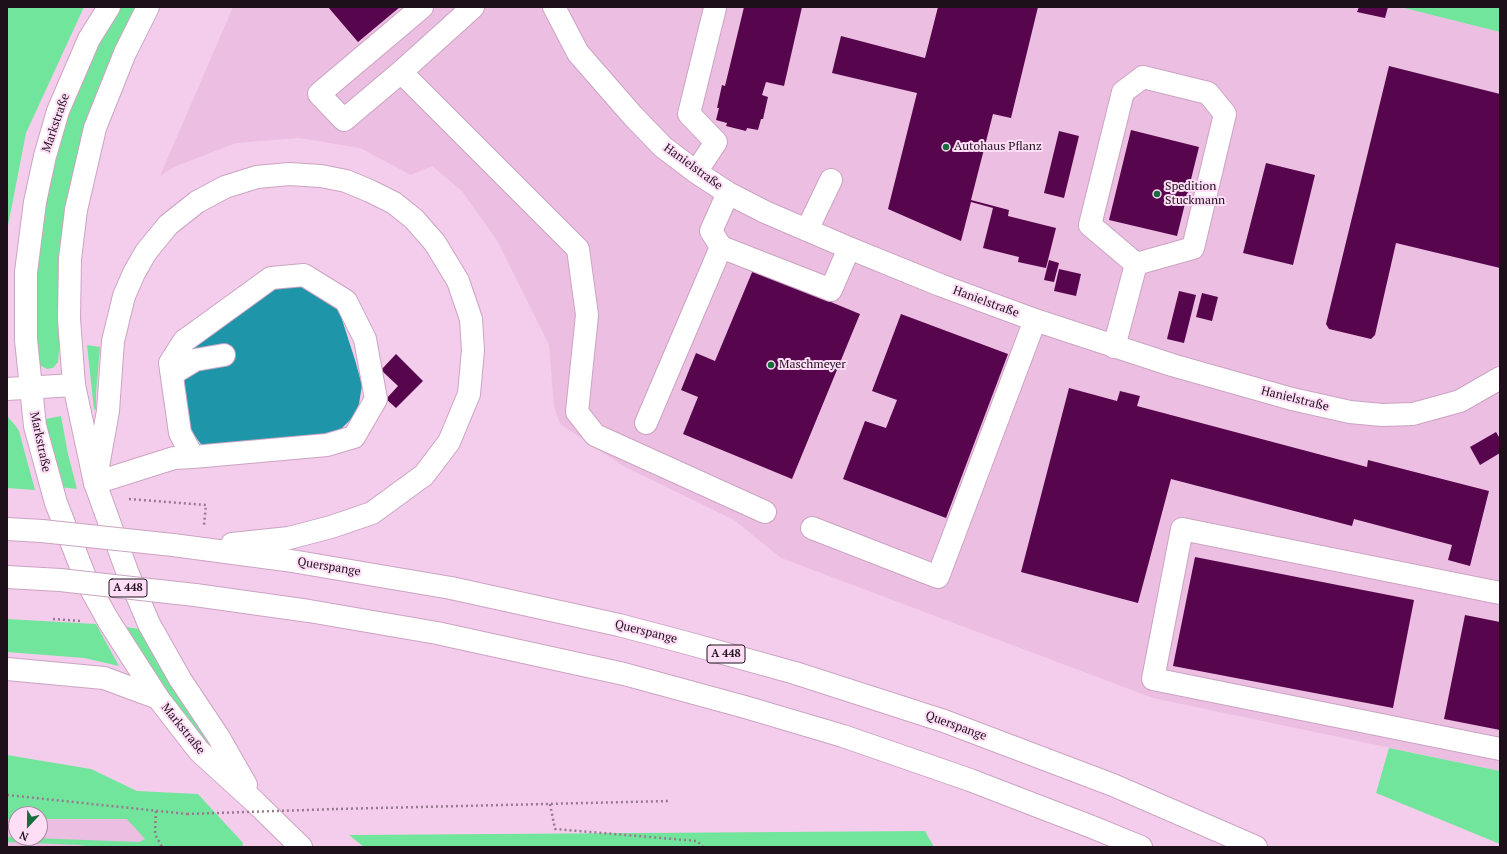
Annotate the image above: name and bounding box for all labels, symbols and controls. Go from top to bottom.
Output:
street label: Markstraße [39,92,73,154]
place label: Autohaus Pflanz [954,140,1042,154]
street label: Hanielstraße [661,141,725,193]
marker: Autohaus Pflanz [941,142,951,152]
place label: Spedition Stuckmann [1165,180,1225,208]
marker: Spedition Stuckmann [1152,189,1162,199]
street label: Hanielstraße [951,283,1021,321]
place label: Maschmeyer [779,358,846,372]
marker: Maschmeyer [766,360,776,370]
street label: Hanielstraße [1260,384,1330,414]
street label: Markstraße [27,411,53,473]
street label: Querspange [296,555,362,579]
road number: A 448 [109,579,147,597]
street label: Querspange [613,617,679,647]
road number: A 448 [707,645,745,663]
street label: Markstraße [158,701,208,757]
street label: Querspange [923,708,989,744]
north arrow [8,806,48,846]
text: N [17,828,30,844]

